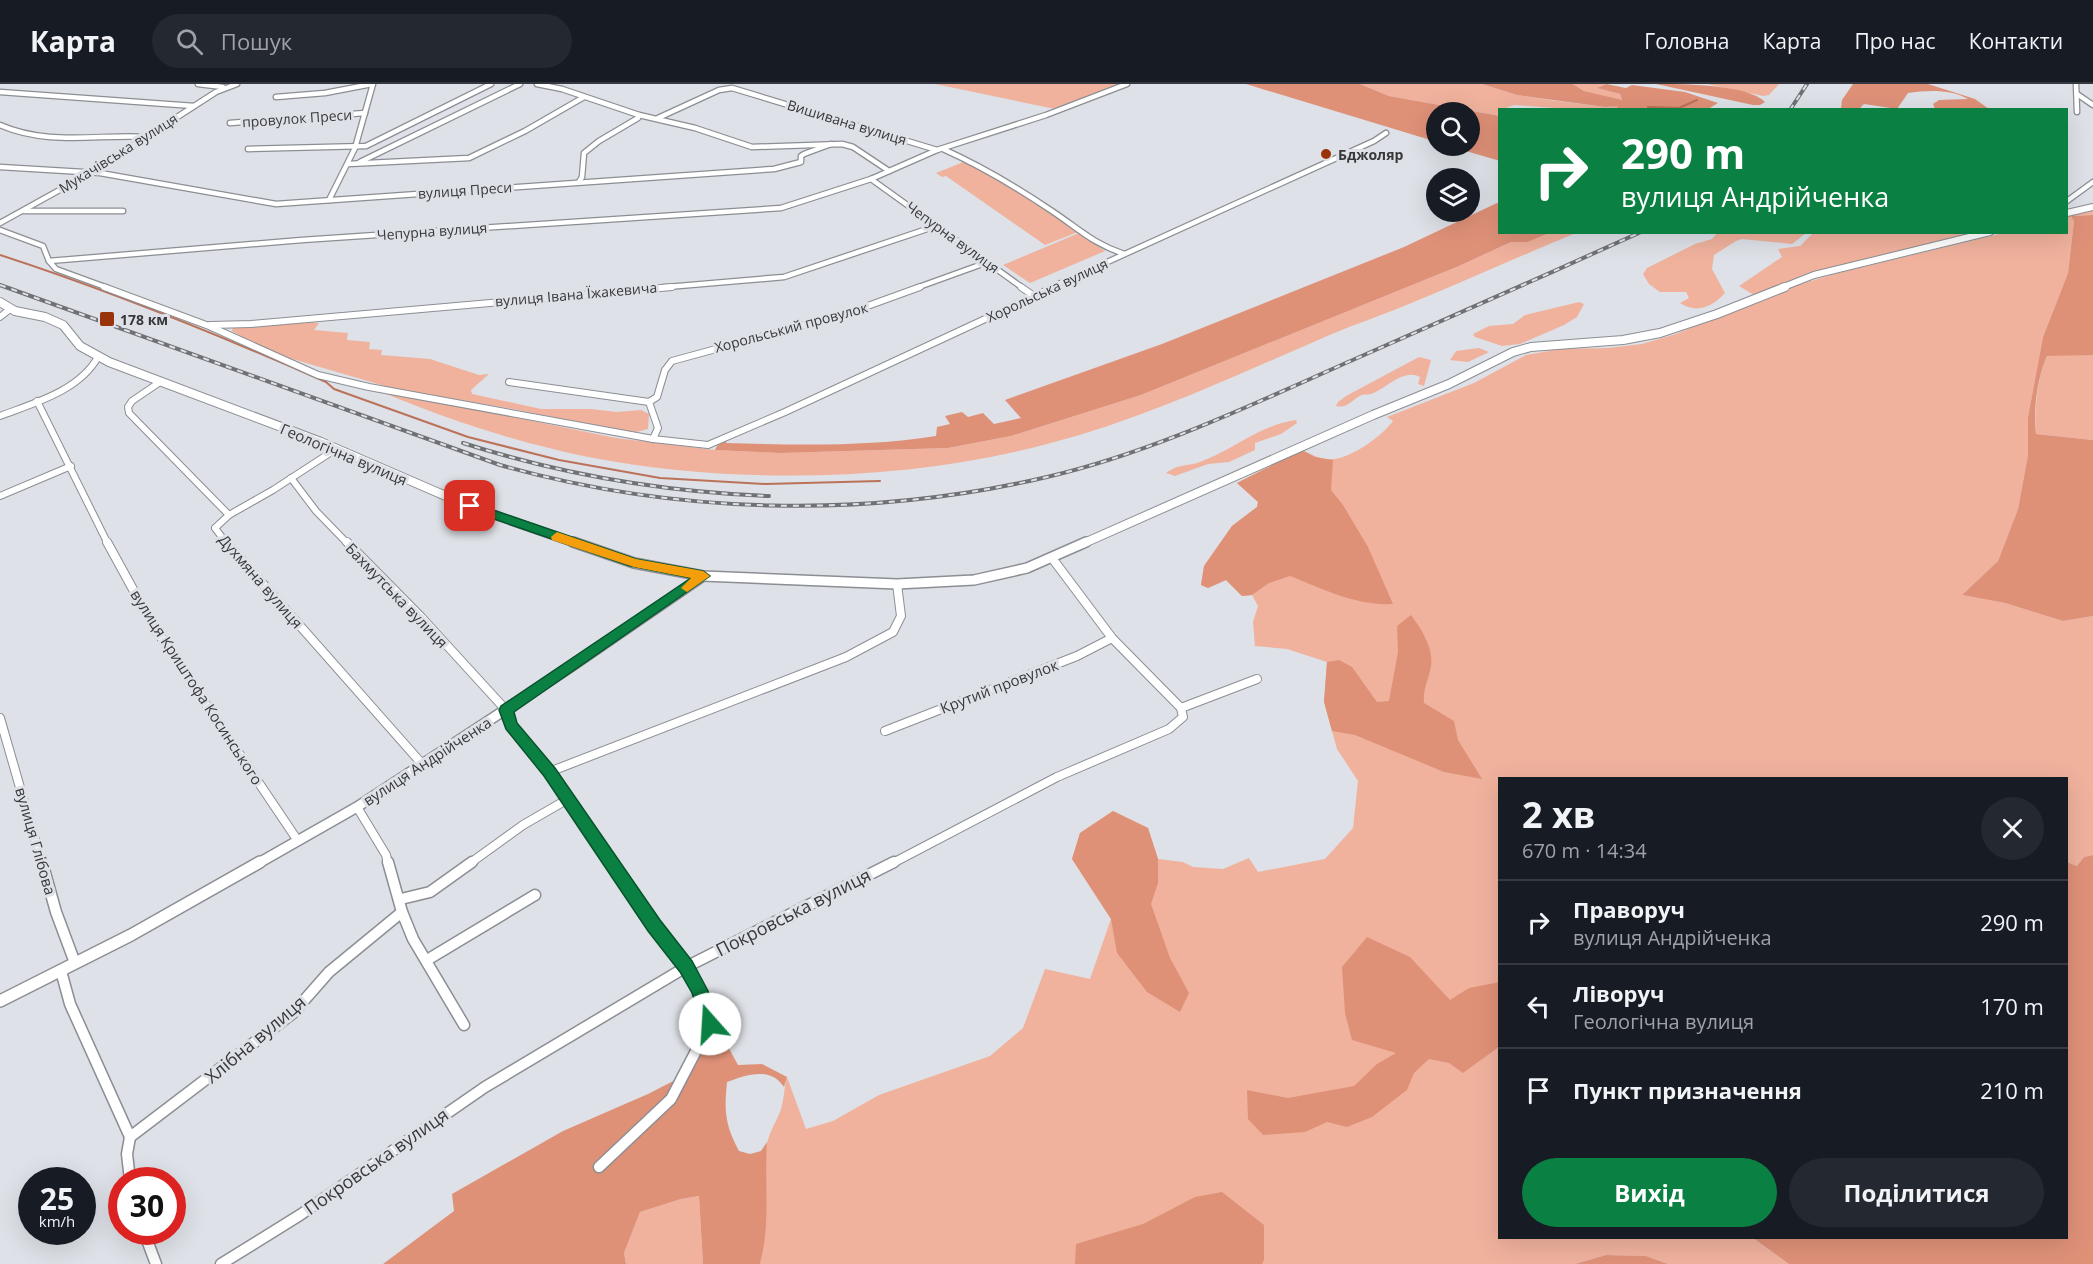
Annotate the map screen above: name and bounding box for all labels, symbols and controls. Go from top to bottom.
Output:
search box [152,14,572,68]
text: Карта [30,22,116,60]
icon: search [173,25,206,58]
text: Пошук [221,26,292,56]
text: Головна [1644,27,1729,55]
text: Карта [1762,27,1821,55]
text: Про нас [1854,27,1936,55]
text: Контакти [1969,27,2063,55]
street label: Вишивана вулиця [785,95,909,149]
map controls [1426,102,1480,222]
button: search [1426,102,1480,156]
street label: провулок Преси [241,105,353,131]
street label: Мукачівська вулиця [55,109,181,197]
text: 290 m [1621,124,1745,181]
icon: right [1522,132,1600,210]
place label: Бджоляр [1338,145,1403,164]
marker: Бджоляр [1319,147,1333,161]
button: layers [1426,168,1480,222]
street label: вулиця Преси [417,177,513,203]
text: вулиця Андрійченка [1621,178,1889,215]
street label: Чепурна вулиця [903,197,1003,277]
street label: Чепурна вулиця [376,218,488,244]
street label: Хорольська вулиця [983,254,1111,326]
street label: вулиця Івана Їжакевича [494,277,658,311]
street label: Хорольський провулок [712,297,870,357]
marker: 178 км [98,310,116,328]
place label: 178 км [120,310,168,329]
street label: Геологічна вулиця [278,418,410,490]
pin [444,480,495,531]
icon: arrive [453,489,486,522]
street label: Духмяна вулиця [215,530,307,632]
street label: Бахмутська вулиця [342,538,452,652]
street label: вулиця Криштофа Косинського [126,586,268,788]
street label: Крутий провулок [937,654,1061,718]
street label: вулиця Андрійченка [359,712,495,810]
street label: вулиця Глібова [11,785,61,897]
text: 2 хв [1522,790,1595,839]
button: close [1981,797,2044,860]
text: 670 m · 14:34 [1522,837,1647,864]
street label: Покровська вулиця [711,862,875,962]
text: Праворуч [1573,894,1685,924]
icon: right [1522,906,1555,939]
text: 290 m [1980,907,2044,937]
text: вулиця Андрійченка [1573,924,1772,951]
text: Ліворуч [1573,978,1664,1008]
street label: Хлібна вулиця [200,990,310,1088]
icon: left [1522,990,1555,1023]
text: 170 m [1980,991,2044,1021]
position arrow [678,992,742,1056]
text: Геологічна вулиця [1573,1008,1754,1035]
icon: arrive [1522,1074,1555,1107]
text: Пункт призначення [1573,1075,1802,1105]
text: 210 m [1980,1075,2044,1105]
street label: Покровська вулиця [299,1102,453,1220]
button: Вихід [1522,1158,1777,1227]
button: Поділитися [1789,1158,2044,1227]
speed limit sign: 30 [108,1167,186,1245]
text: 25 [40,1178,74,1219]
text: km/h [39,1211,75,1231]

